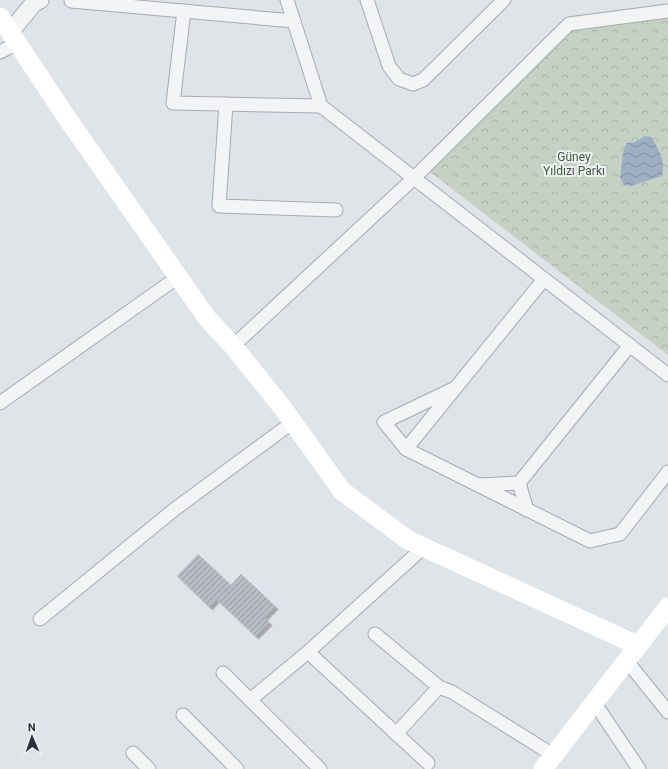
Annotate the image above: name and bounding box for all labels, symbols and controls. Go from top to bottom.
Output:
park label: Güney Yıldızı Parkı [543,150,605,178]
north arrow [12,717,52,757]
text: N [28,721,36,734]

